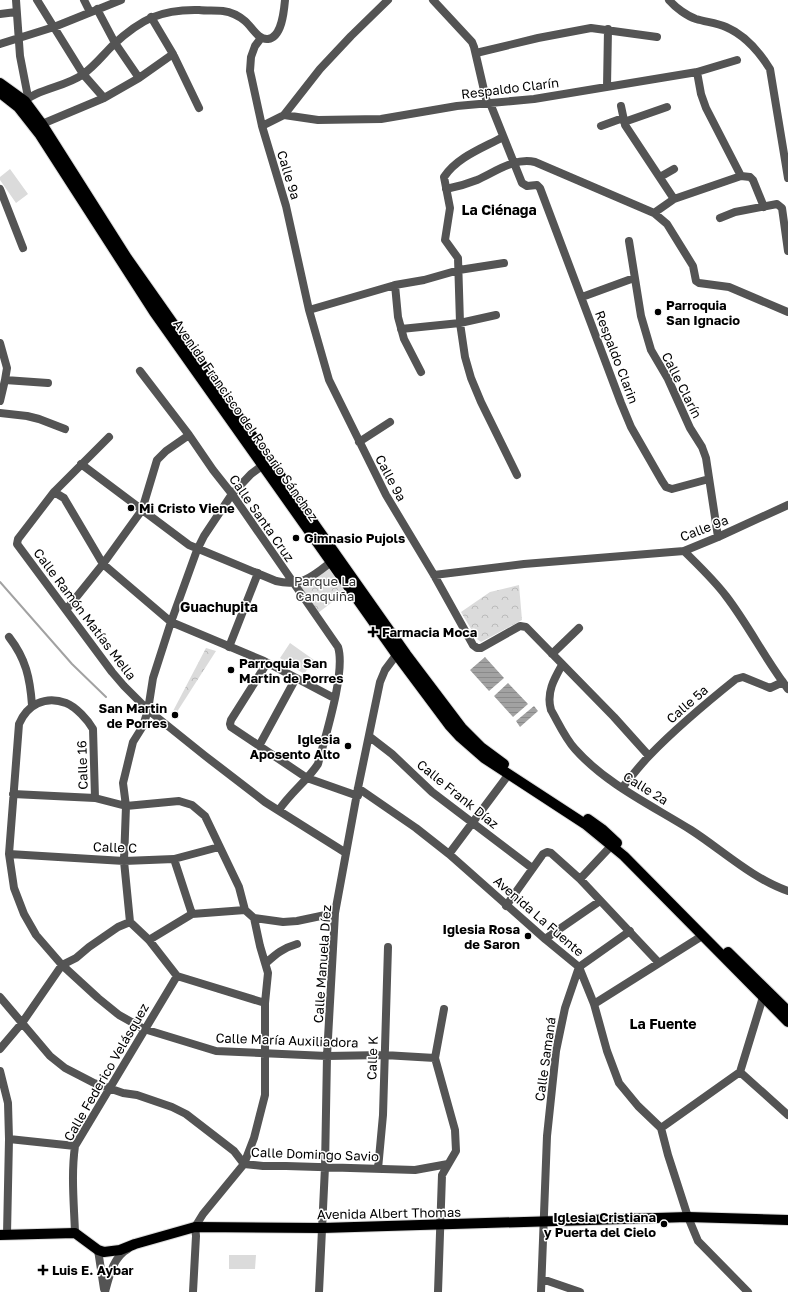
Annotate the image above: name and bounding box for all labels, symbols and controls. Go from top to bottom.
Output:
street label: Respaldo Clarín [460,74,560,102]
street label: Calle 9a [274,149,304,201]
district label: La Ciénaga [461,201,537,218]
place label: Parroquia San Ignacio [666,297,740,328]
marker: Parroquia San Ignacio [653,307,663,317]
street label: Respaldo Clarin [592,308,642,406]
street label: Avenida Francisco del Rosario Sánchez [170,316,322,524]
street label: Calle Clarín [659,349,705,421]
street label: Calle 9a [372,452,410,504]
street label: Calle Santa Cruz [226,471,298,565]
place label: Mi Cristo Viene [139,500,235,516]
marker: Mi Cristo Viene [126,503,136,513]
street label: Calle 9a [678,512,730,544]
place label: Gimnasio Pujols [304,530,405,546]
marker: Gimnasio Pujols [291,533,301,543]
street label: Calle Ramón Matías Mella [30,545,140,683]
park label: Parque La Canquiña [294,573,356,604]
district label: Guachupita [180,598,258,615]
place label: Farmacia Moca [382,624,478,640]
marker: Farmacia Moca [367,626,379,638]
place label: Parroquia San Martin de Porres [239,655,344,686]
marker: Parroquia San Martin de Porres [226,665,236,675]
street label: Calle 5a [663,682,711,726]
place label: San Martin de Porres [99,700,167,731]
marker: San Martin de Porres [170,710,180,720]
place label: Iglesia Aposento Alto [250,731,340,762]
street label: Calle 16 [73,740,91,790]
marker: Iglesia Aposento Alto [343,741,353,751]
street label: Calle Frank Díaz [414,756,502,832]
street label: Calle 2a [621,768,671,808]
street label: Calle C [93,838,137,856]
street label: Avenida La Fuente [491,872,587,960]
street label: Calle Manuela Díez [310,904,334,1024]
place label: Iglesia Rosa de Saron [443,921,520,952]
marker: Iglesia Rosa de Saron [523,931,533,941]
street label: Calle Federico Velásquez [60,1000,152,1144]
district label: La Fuente [630,1015,697,1032]
street label: Calle Samaná [531,1016,559,1102]
street label: Calle María Auxiliadora [215,1030,359,1050]
street label: Calle K [363,1036,381,1080]
street label: Calle Domingo Savio [251,1144,379,1164]
street label: Avenida Albert Thomas [317,1204,461,1222]
place label: Iglesia Cristiana y Puerta del Cielo [544,1209,656,1240]
marker: Iglesia Cristiana y Puerta del Cielo [659,1219,669,1229]
place label: Luis E. Aybar [52,1262,134,1278]
marker: Luis E. Aybar [37,1264,49,1276]

